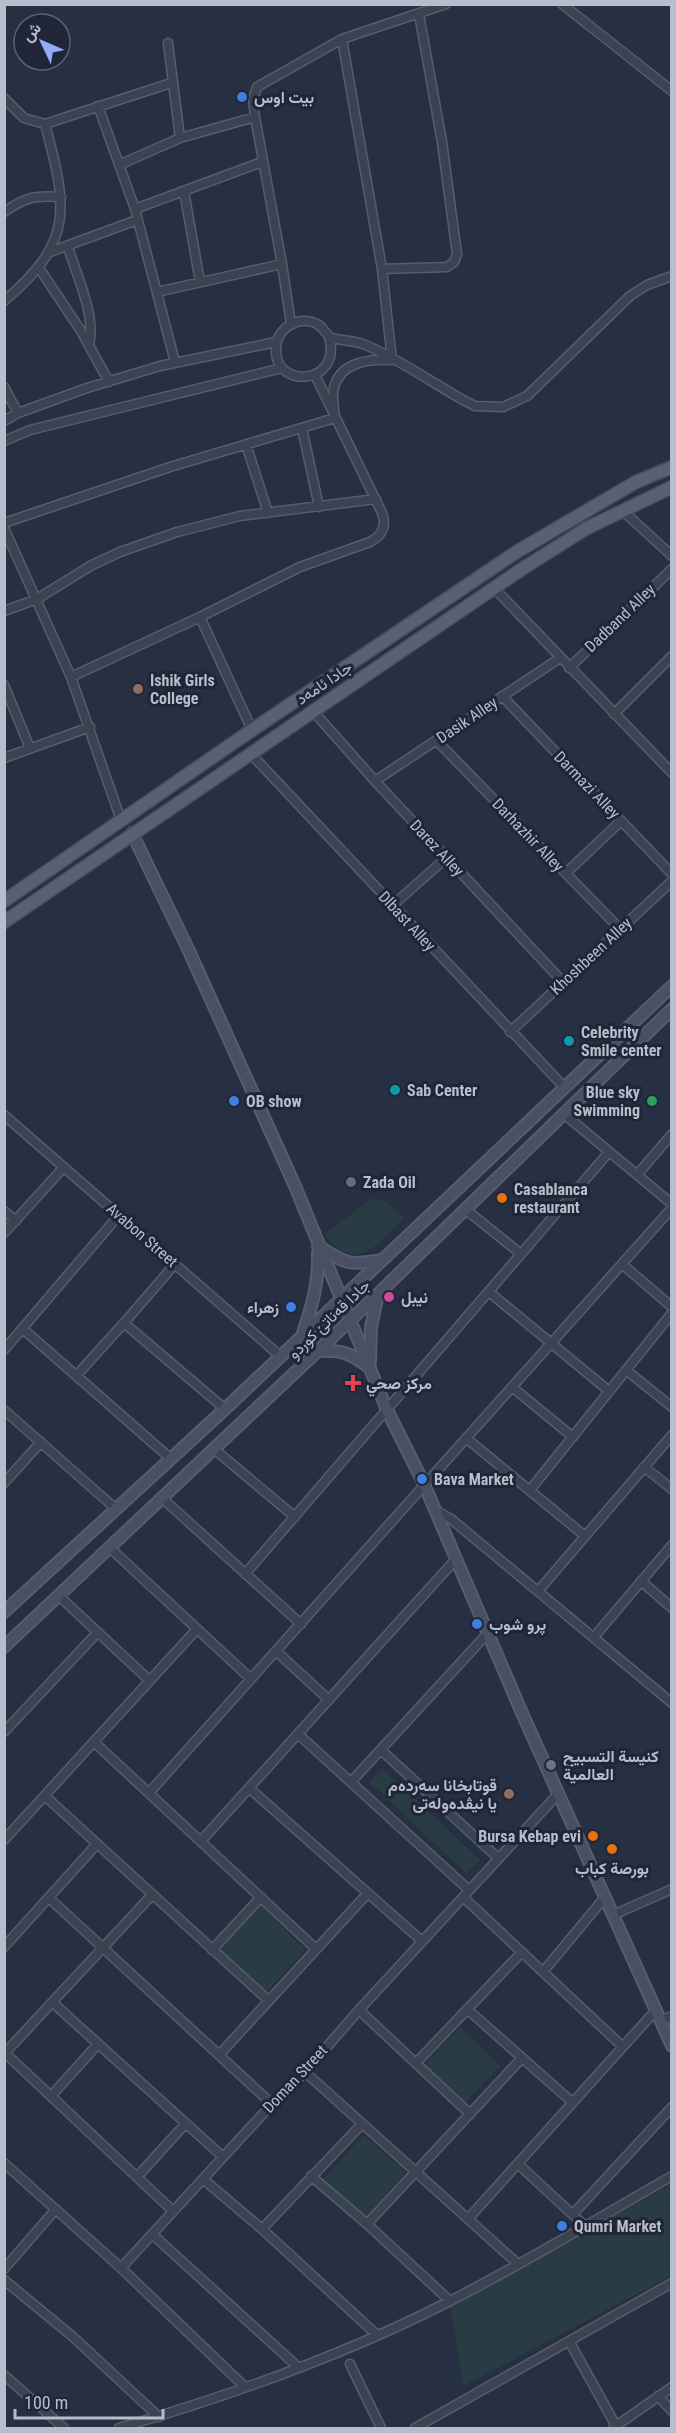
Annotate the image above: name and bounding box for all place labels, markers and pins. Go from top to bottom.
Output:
place label: بيت اوس [254,88,314,108]
marker: بيت اوس [235,90,249,104]
place label: Ishik Girls College [150,671,215,708]
marker: Ishik Girls College [131,682,145,696]
place label: Celebrity Smile center [581,1023,662,1060]
marker: Celebrity Smile center [562,1034,576,1048]
place label: Sab Center [407,1081,477,1100]
marker: Sab Center [388,1083,402,1097]
place label: Blue sky Swimming [574,1083,640,1120]
place label: OB show [246,1092,302,1111]
marker: OB show [227,1094,241,1108]
marker: Blue sky Swimming [645,1094,659,1108]
place label: Zada Oil [363,1173,416,1192]
marker: Zada Oil [344,1175,358,1189]
place label: Casablanca restaurant [514,1180,588,1217]
marker: Casablanca restaurant [495,1191,509,1205]
place label: نيبل [401,1288,428,1307]
marker: نيبل [382,1290,396,1304]
place label: زهراء [247,1298,279,1318]
marker: زهراء [284,1300,298,1314]
marker: مركز صحي [344,1374,362,1392]
place label: مركز صحي [366,1374,432,1397]
place label: Bava Market [434,1470,514,1489]
marker: Bava Market [415,1472,429,1486]
place label: پرو شوب [489,1615,547,1636]
marker: پرو شوب [470,1617,484,1631]
place label: كنيسة التسبيح العالمية [563,1747,659,1784]
marker: كنيسة التسبيح العالمية [544,1758,558,1772]
place label: قوتابخانا سەردەم یا نیڤدەولەتی [388,1776,497,1814]
marker: قوتابخانا سەردەم یا نیڤدەولەتی [502,1787,516,1801]
place label: Bursa Kebap evi [478,1827,581,1846]
marker: Bursa Kebap evi [586,1829,600,1843]
marker: بورصة كباب [605,1842,619,1856]
place label: بورصة كباب [575,1859,649,1879]
place label: Qumri Market [574,2217,662,2236]
marker: Qumri Market [555,2219,569,2233]

